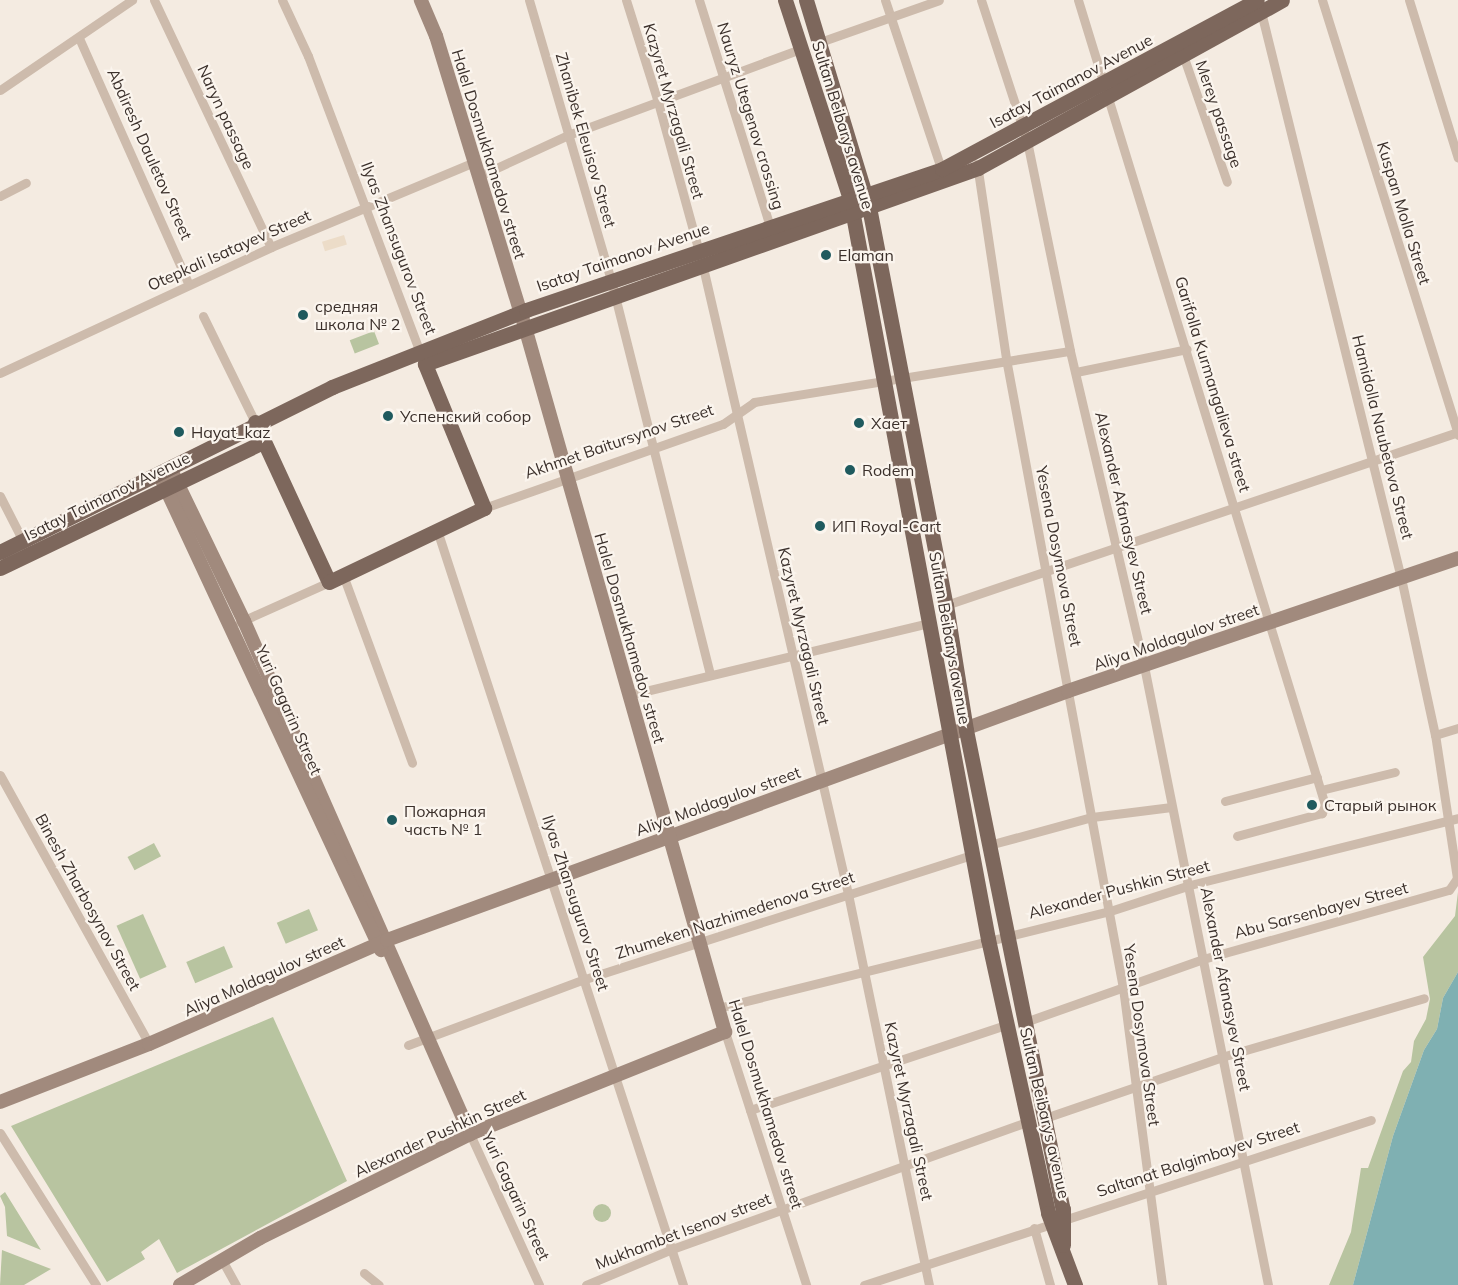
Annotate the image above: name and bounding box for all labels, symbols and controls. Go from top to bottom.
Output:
street label: Nauryz Utegenov crossing [713,20,789,212]
street label: Kazyret Myrzagali Street [640,21,708,201]
street label: Isatay Taimanov Avenue [986,30,1156,132]
street label: Sultan Beibarys avenue [808,39,878,211]
street label: Halel Dosmukhamedov street [448,47,530,261]
street label: Zhanibek Eleuisov Street [552,50,620,230]
street label: Merey passage [1192,58,1246,170]
street label: Naryn passage [193,62,259,172]
street label: Abdiresh Dauletov Street [104,65,196,243]
street label: Kuspan Molla Street [1373,139,1435,287]
street label: Ilyas Zhansugurov Street [357,159,441,337]
street label: Otepkali Isatayev Street [145,205,313,295]
street label: Isatay Taimanov Avenue [534,218,712,296]
place label: Elaman [838,245,894,265]
marker: Elaman [819,248,833,262]
street label: Garifolla Kurmangalieva street [1171,274,1255,494]
place label: cредняя школа № 2 [315,296,400,334]
marker: cредняя школа № 2 [296,308,310,322]
street label: Hamidolla Naubetova Street [1348,333,1418,541]
street label: Akhmet Baitursynov Street [522,400,716,482]
place label: Успенский собор [400,406,531,426]
marker: Успенский собор [381,409,395,423]
street label: Alexander Afanasyev Street [1091,410,1157,616]
place label: Хает [871,413,907,433]
marker: Хает [852,416,866,430]
place label: Hayat_kaz [191,422,271,442]
marker: Hayat_kaz [172,425,186,439]
street label: Isatay Taimanov Avenue [21,448,193,544]
place label: Rodem [862,460,914,480]
marker: Rodem [843,463,857,477]
street label: Yesena Dosymova Street [1032,464,1086,648]
place label: ИП Royal-Cart [832,516,941,536]
marker: ИП Royal-Cart [813,519,827,533]
street label: Halel Dosmukhamedov street [591,531,669,745]
street label: Kazyret Myrzagali Street [774,545,834,727]
street label: Sultan Beibarys avenue [925,550,975,726]
street label: Aliya Moldagulov street [1091,600,1261,674]
street label: Yuri Gagarin Street [252,642,326,778]
street label: Aliya Moldagulov street [633,762,803,840]
place label: Старый рынок [1324,795,1436,815]
marker: Старый рынок [1305,798,1319,812]
place label: Пожарная часть № 1 [404,801,486,839]
street label: Binesh Zharbosynov Street [31,810,145,994]
marker: Пожарная часть № 1 [385,813,399,827]
street label: Ilyas Zhansugurov Street [539,813,613,993]
street label: Alexander Pushkin Street [1026,856,1212,922]
street label: Zhumeken Nazhimedenova Street [613,867,857,963]
street label: Abu Sarsenbayev Street [1232,878,1410,942]
street label: Alexander Afanasyev Street [1197,885,1255,1093]
street label: Aliya Moldagulov street [181,932,347,1020]
street label: Yesena Dosymova Street [1120,943,1164,1127]
street label: Halel Dosmukhamedov street [725,997,807,1211]
street label: Kazyret Myrzagali Street [881,1020,937,1202]
street label: Sultan Beibarys avenue [1016,1026,1074,1200]
street label: Alexander Pushkin Street [351,1085,529,1181]
street label: Saltanat Balgimbayev Street [1094,1117,1302,1201]
street label: Yuri Gagarin Street [478,1129,554,1263]
street label: Mukhambet Isenov street [593,1189,773,1273]

